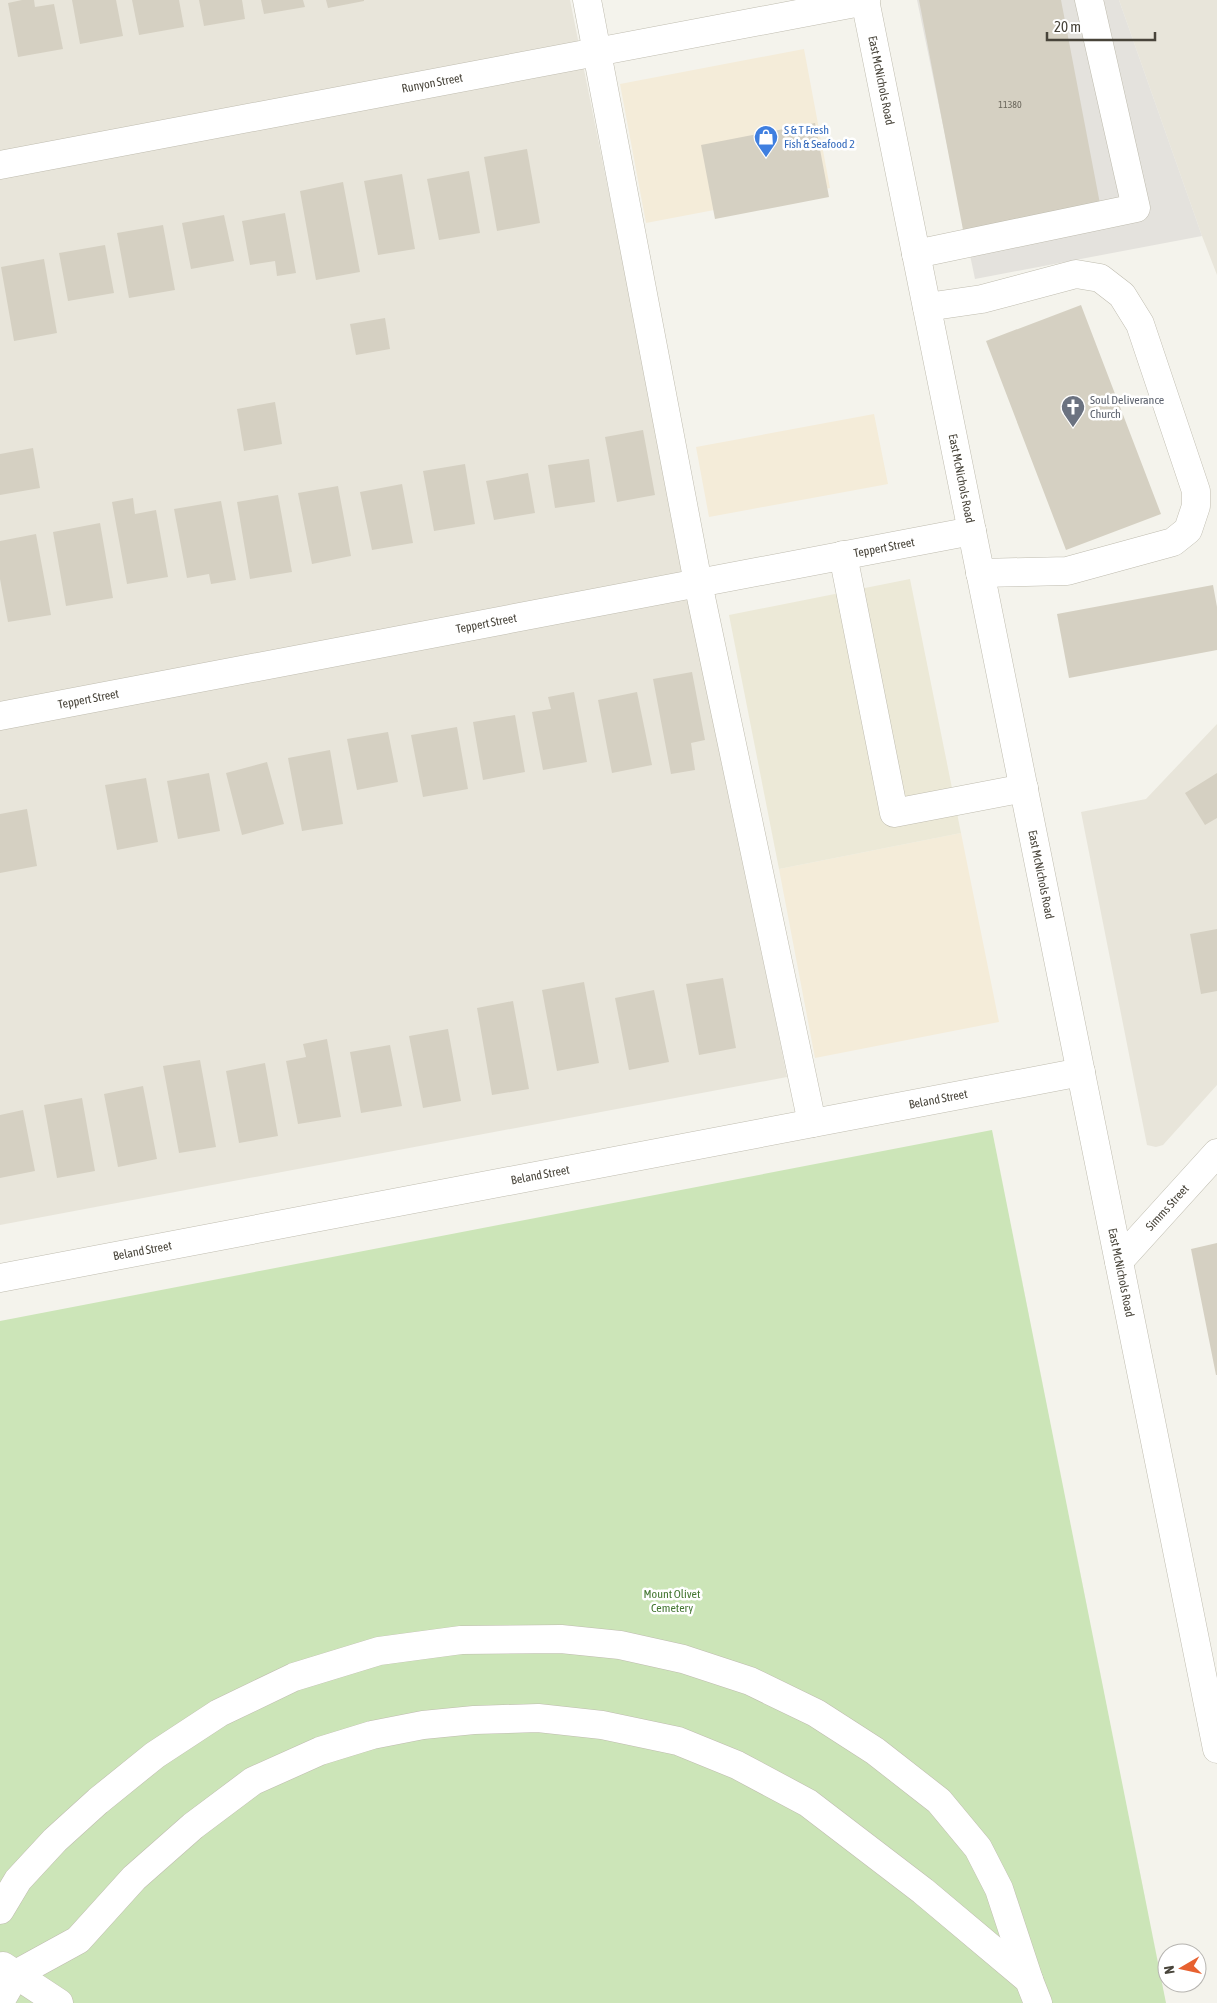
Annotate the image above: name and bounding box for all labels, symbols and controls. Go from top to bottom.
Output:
scale bar [1047,10,1154,42]
text: 20 m [1054,18,1081,35]
street label: East McNichols Road [865,35,897,126]
street label: Runyon Street [401,70,465,96]
house number: 11380 [998,99,1022,110]
place label: S & T Fresh Fish & Seafood 2 [784,123,855,151]
shop icon: S & T Fresh Fish & Seafood 2 [753,124,779,158]
place label: Soul Deliverance Church [1090,393,1164,421]
church icon: Soul Deliverance Church [1060,394,1086,428]
street label: East McNichols Road [946,433,977,524]
street label: Teppert Street [852,535,916,560]
street label: Teppert Street [455,611,518,636]
street label: Teppert Street [57,686,121,712]
street label: East McNichols Road [1025,829,1057,920]
street label: Beland Street [908,1087,969,1112]
street label: Beland Street [510,1162,571,1187]
street label: Simms Street [1143,1181,1192,1234]
street label: East McNichols Road [1105,1227,1137,1318]
street label: Beland Street [112,1238,173,1263]
park label: Mount Olivet Cemetery [643,1587,701,1615]
north arrow [1157,1943,1207,1993]
text: N [1161,1965,1178,1975]

